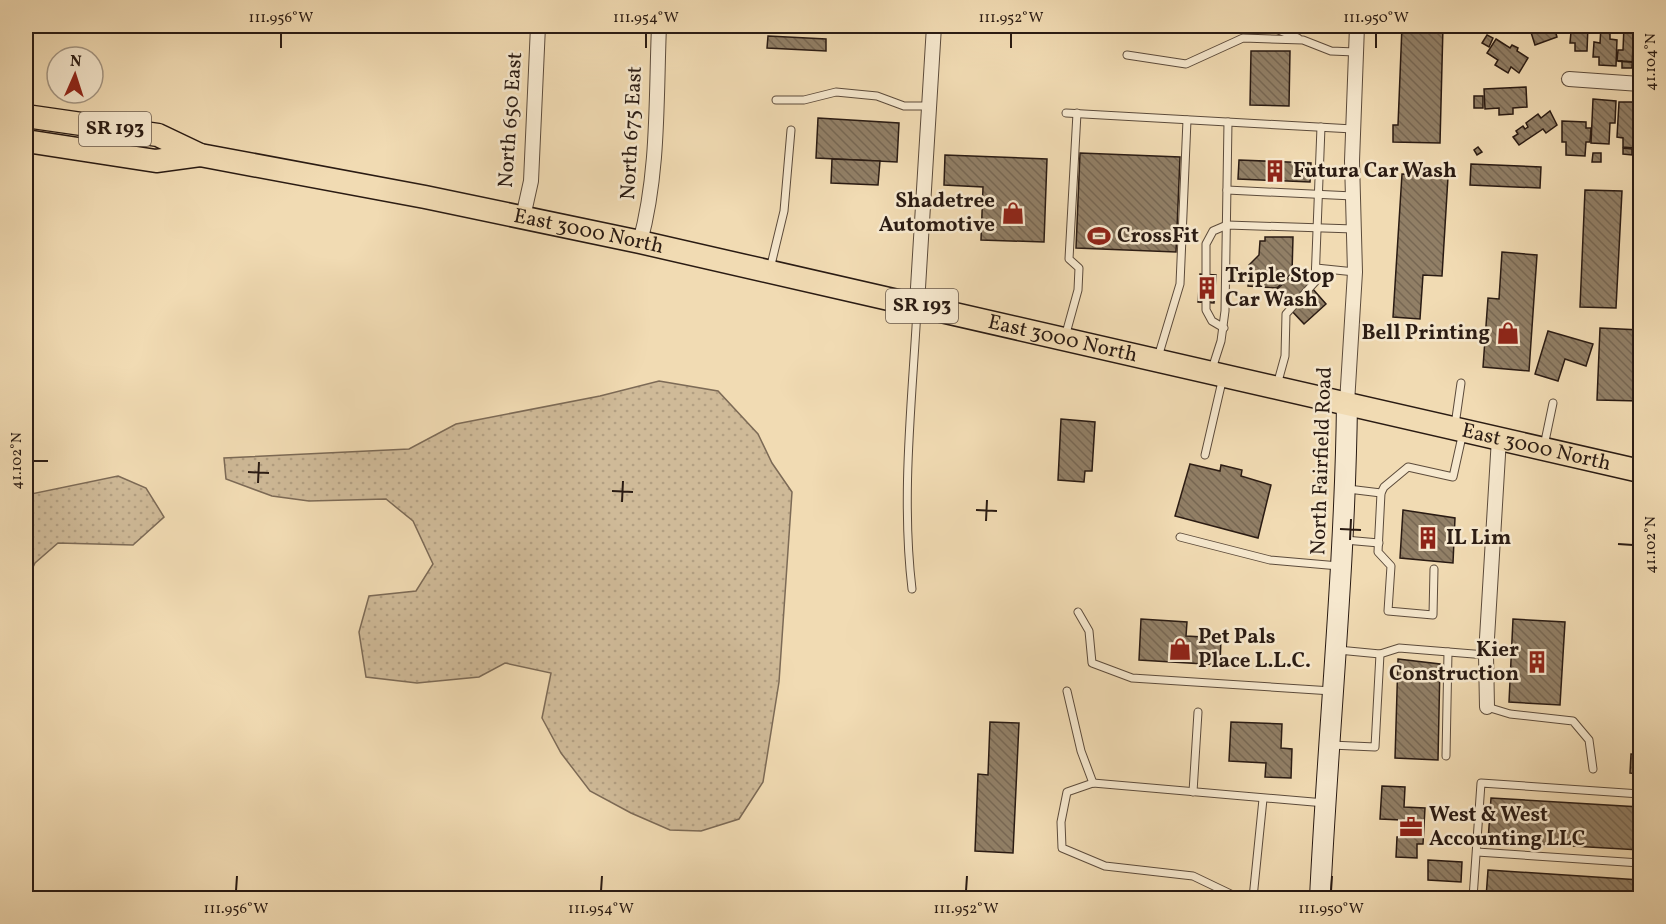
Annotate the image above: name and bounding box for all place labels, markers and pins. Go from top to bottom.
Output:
place label: Futura Car Wash [1293,157,1457,186]
building icon: Futura Car Wash [1262,158,1288,184]
place label: Shadetree Automotive [879,187,995,240]
shop icon: Shadetree Automotive [1000,200,1026,226]
place label: CrossFit [1117,222,1199,251]
sports icon: CrossFit [1086,223,1112,249]
place label: Triple Stop Car Wash [1225,262,1335,315]
building icon: Triple Stop Car Wash [1194,275,1220,301]
place label: Bell Printing [1362,319,1490,348]
shop icon: Bell Printing [1495,320,1521,346]
place label: IL Lim [1446,524,1511,553]
building icon: IL Lim [1415,525,1441,551]
place label: Pet Pals Place L.L.C. [1198,623,1311,676]
shop icon: Pet Pals Place L.L.C. [1167,636,1193,662]
place label: Kier Construction [1389,636,1519,689]
building icon: Kier Construction [1524,649,1550,675]
place label: West & West Accounting LLC [1429,801,1585,854]
office icon: West & West Accounting LLC [1398,814,1424,840]

